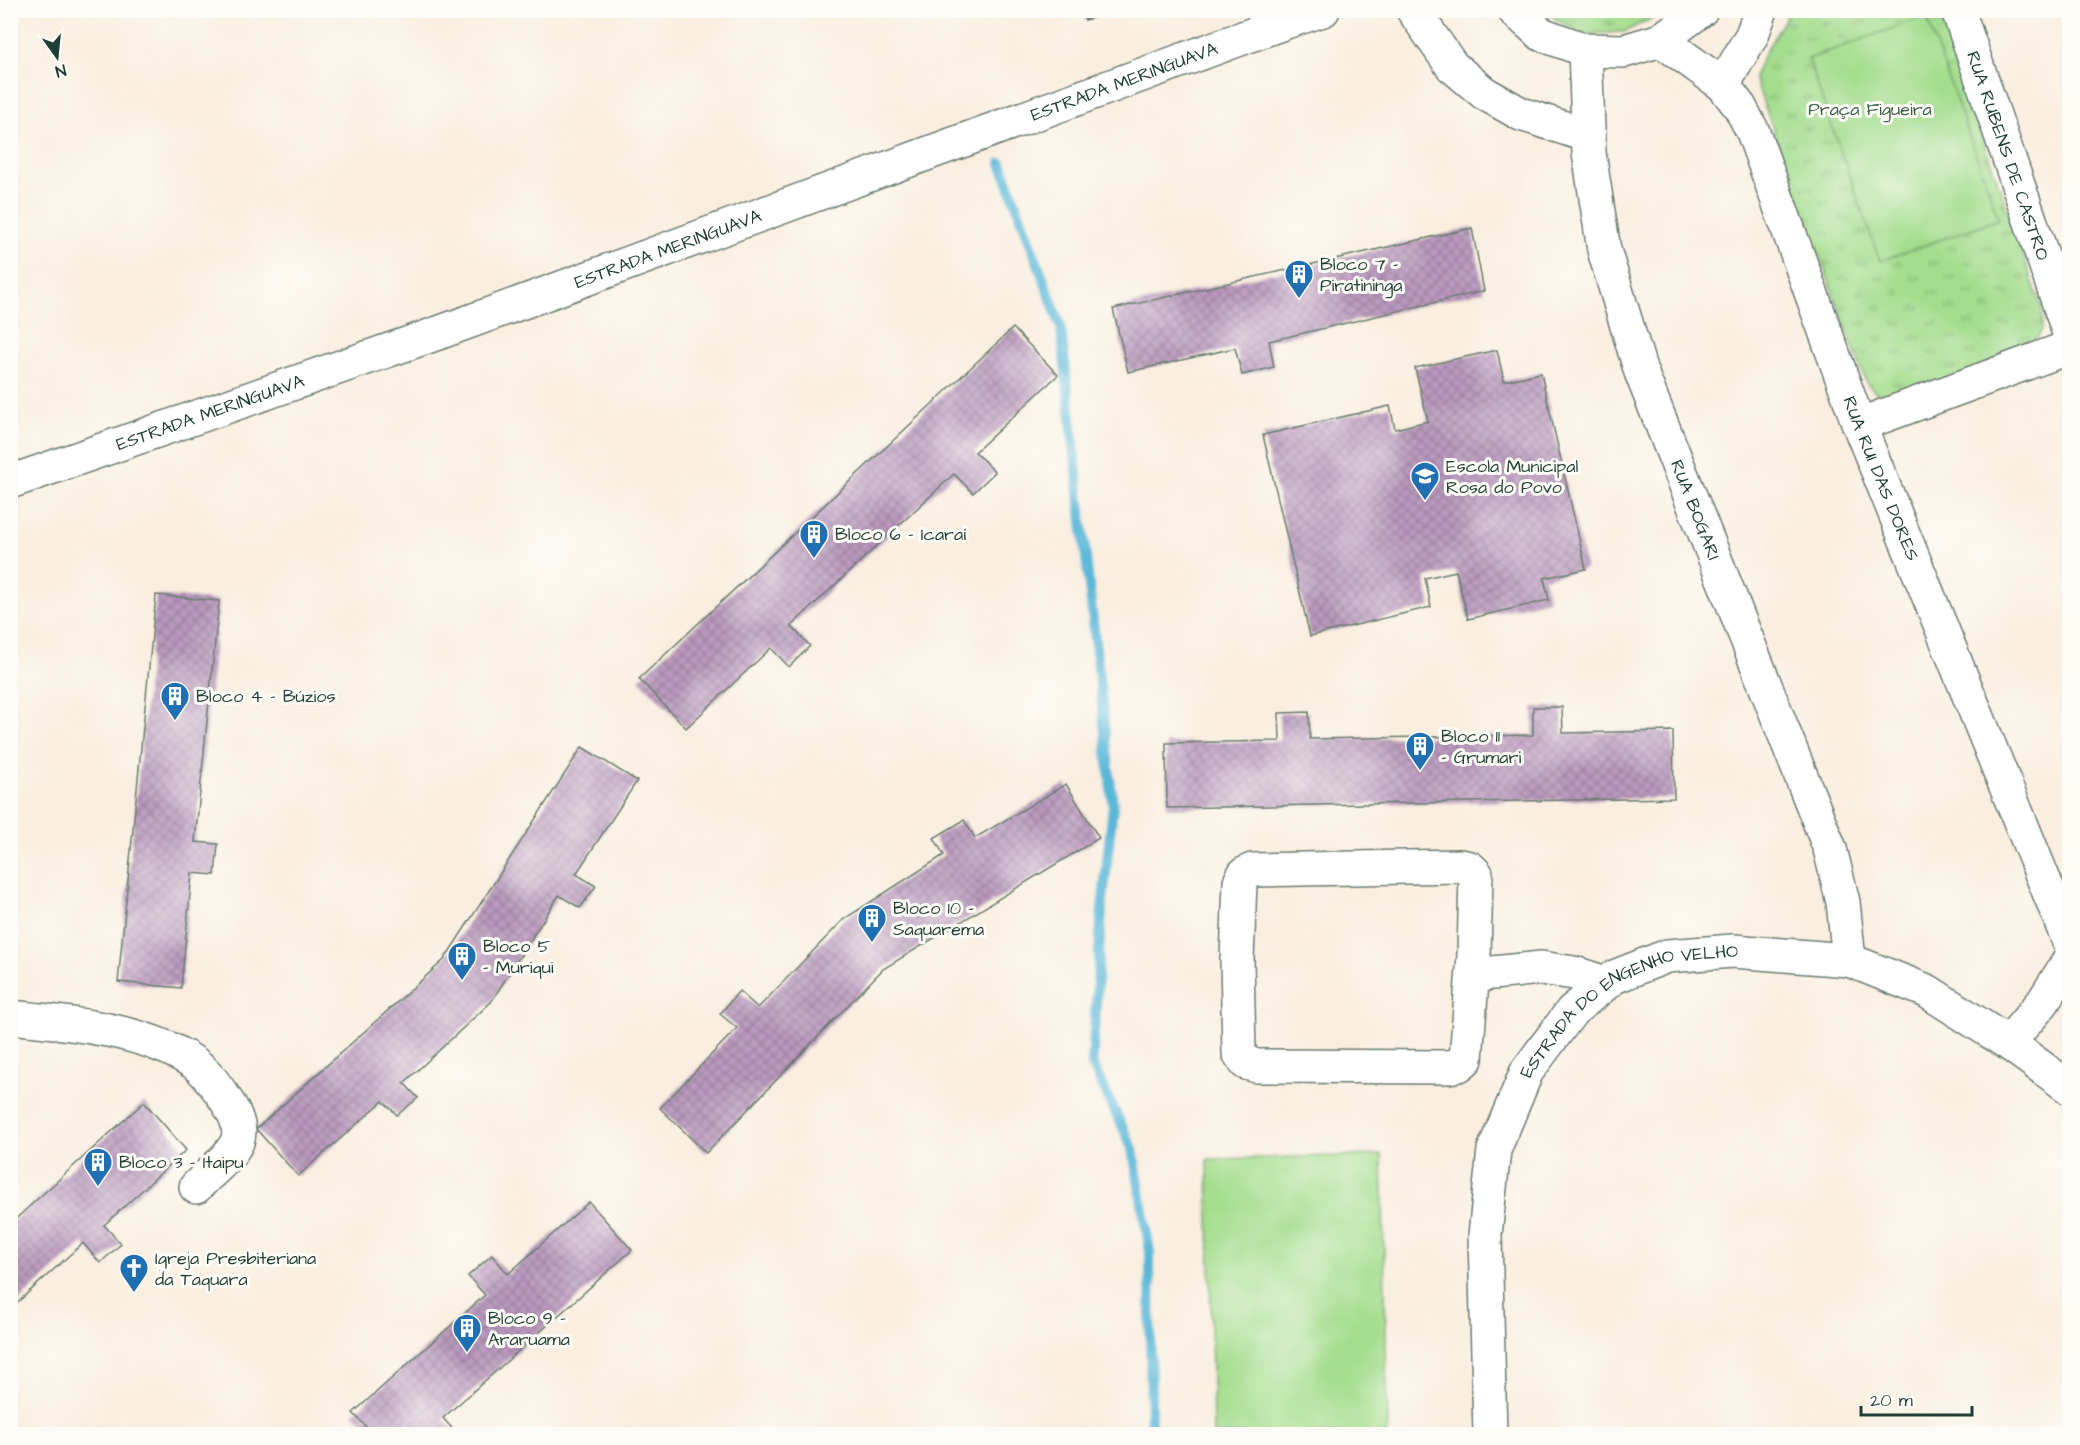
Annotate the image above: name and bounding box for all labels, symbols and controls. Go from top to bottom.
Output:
north arrow [27,27,87,87]
street label: ESTRADA MERINGUAVA [1027,35,1222,127]
street label: RUA RUBENS DE CASTRO [1961,48,2056,264]
text: N [53,59,68,82]
park label: Praça Figueira [1808,97,1932,123]
street label: ESTRADA MERINGUAVA [571,203,765,295]
place label: Bloco 7 - Piratininga [1320,252,1402,299]
building icon: Bloco 7 - Piratininga [1283,258,1315,300]
street label: ESTRADA MERINGUAVA [113,368,308,457]
street label: RUA RUI DAS DORES [1837,393,1925,565]
place label: Escola Municipal Rosa do Povo [1446,454,1578,500]
street label: RUA BOGARI [1664,456,1727,564]
school or university icon: Escola Municipal Rosa do Povo [1409,460,1441,502]
building icon: Bloco 6 - Icaraí [798,518,830,560]
place label: Bloco 6 - Icaraí [835,522,966,547]
building icon: Bloco 4 - Búzios [159,680,191,722]
place label: Bloco 4 - Búzios [196,684,335,709]
place label: Bloco 11 - Grumari [1441,724,1521,770]
building icon: Bloco 11 - Grumari [1404,730,1436,772]
place label: Bloco 10 - Saquarema [893,896,984,942]
building icon: Bloco 10 - Saquarema [856,902,888,944]
place label: Bloco 5 - Muriqui [483,934,554,980]
street label: ESTRADA DO ENGENHO VELHO [1513,938,1739,1081]
building icon: Bloco 5 - Muriqui [446,940,478,982]
building icon: Bloco 3 - Itaipu [82,1146,114,1188]
place label: Bloco 3 - Itaipu [119,1150,244,1175]
place label: Igreja Presbiteriana da Taquara [155,1246,316,1292]
church icon: Igreja Presbiteriana da Taquara [118,1252,150,1294]
place label: Bloco 9 - Araruama [488,1306,570,1352]
building icon: Bloco 9 - Araruama [451,1312,483,1354]
scale bar [1861,1379,1972,1417]
text: 20 m [1870,1388,1913,1413]

